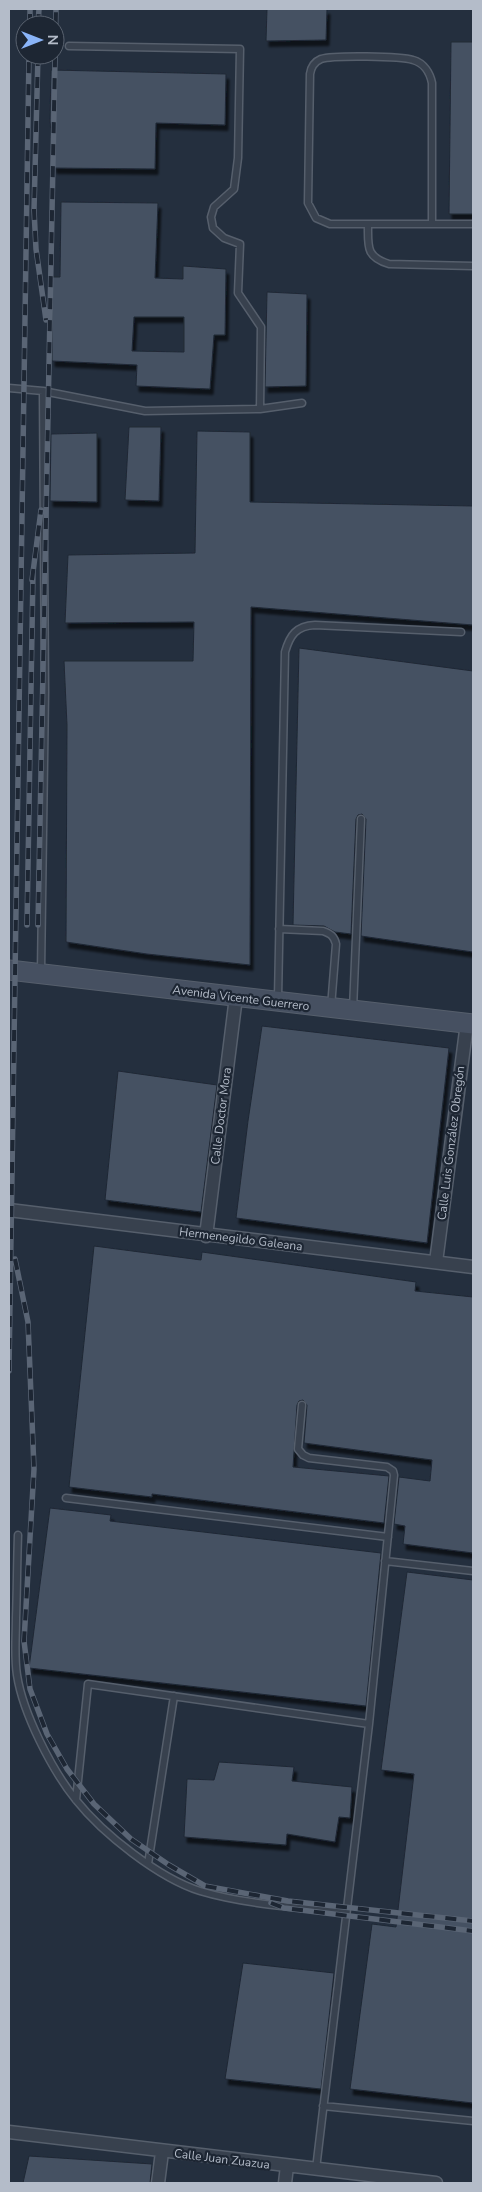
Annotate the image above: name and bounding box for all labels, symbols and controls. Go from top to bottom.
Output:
north arrow [15,15,65,65]
text: N [43,35,62,45]
street label: Avenida Vicente Guerrero [172,982,311,1014]
street label: Calle Luis González Obregón [434,1065,468,1221]
street label: Calle Doctor Mora [207,1067,235,1165]
street label: Hermenegildo Galeana [178,1223,304,1255]
street label: Calle Juan Zuazua [173,2145,271,2173]

